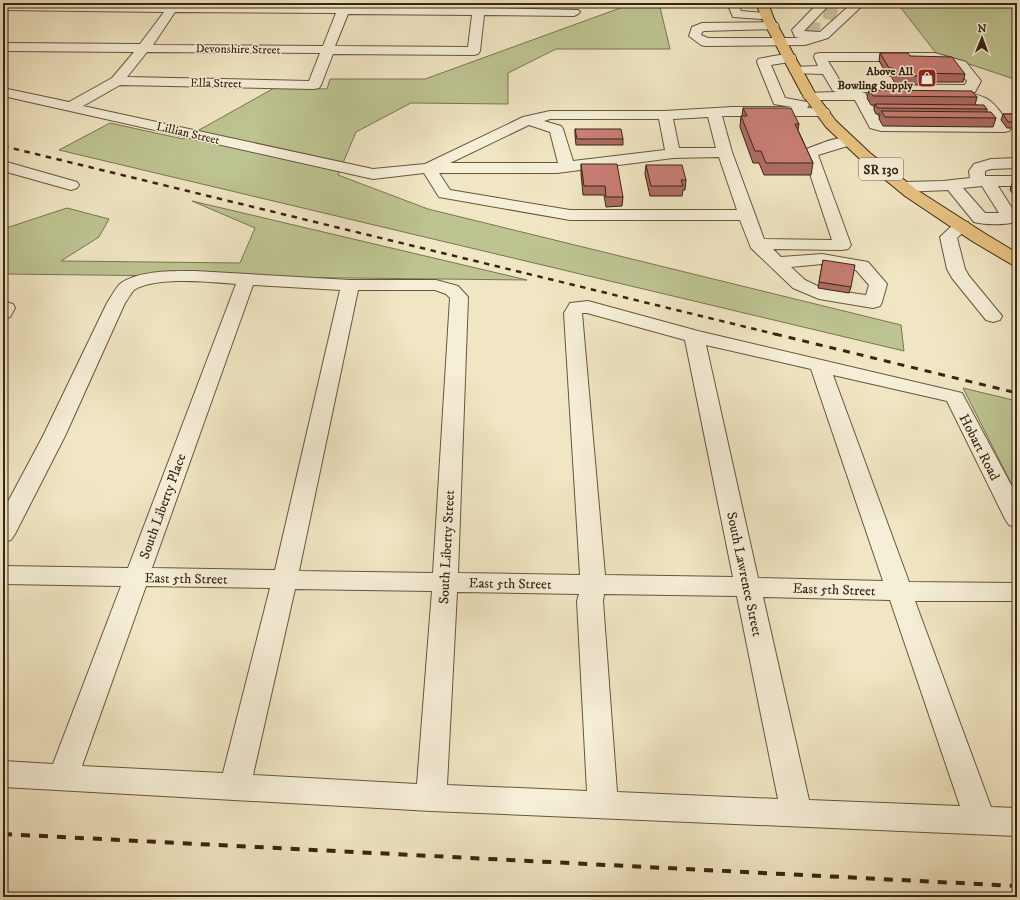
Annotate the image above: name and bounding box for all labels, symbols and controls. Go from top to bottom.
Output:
north arrow [962,18,1002,58]
text: N [978,22,987,36]
street label: Devonshire Street [195,41,281,58]
place label: Above All Bowling Supply [838,64,913,93]
shop icon: Above All Bowling Supply [916,67,938,89]
street label: Ella Street [190,76,242,91]
street label: Lillian Street [155,119,221,148]
road number: SR 130 [859,158,903,180]
street label: Hobart Road [955,411,1004,484]
street label: South Liberty Place [135,451,190,562]
street label: South Liberty Street [435,489,459,605]
street label: South Lawrence Street [722,510,766,639]
street label: East 5th Street [144,569,228,589]
street label: East 5th Street [468,574,552,594]
street label: East 5th Street [792,580,876,600]

